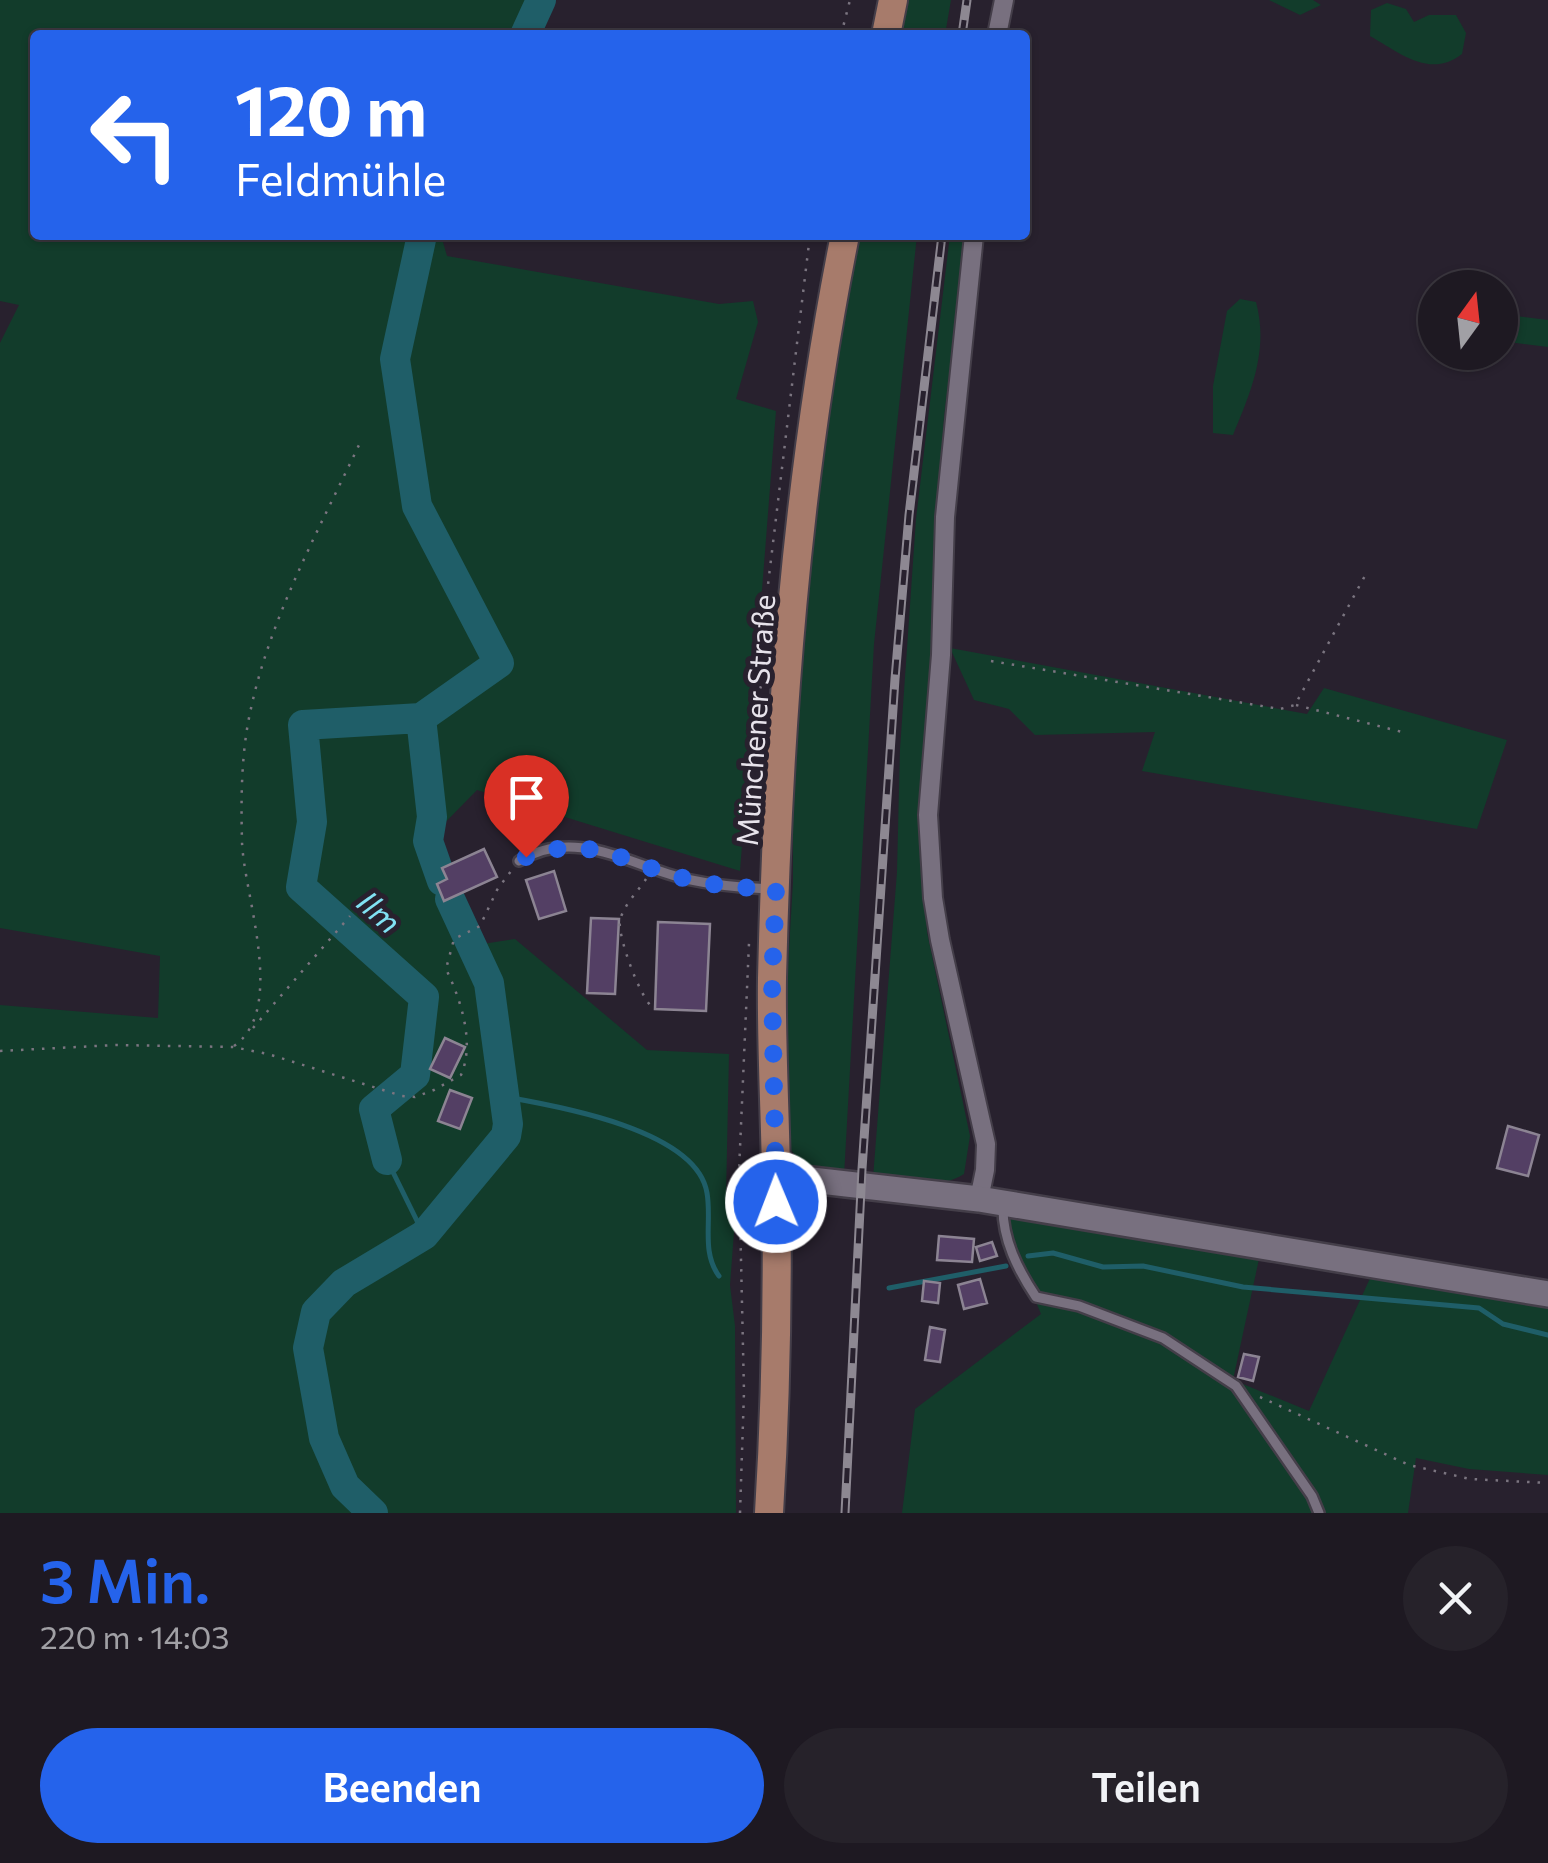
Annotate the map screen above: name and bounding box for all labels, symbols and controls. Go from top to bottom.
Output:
text: 120 m [235,65,427,150]
icon: left [70,70,200,200]
text: Feldmühle [235,150,446,205]
north arrow [1418,270,1518,370]
map controls [1418,270,1518,370]
street label: Münchener Straße [727,593,781,847]
pin [484,755,569,858]
icon: arrive [499,770,554,825]
water label: Ilm [350,881,410,941]
position arrow [724,1150,828,1254]
text: 3 Min. [40,1542,210,1615]
button: close [1403,1546,1508,1651]
text: 220 m · 14:03 [40,1616,230,1656]
button: Beenden [40,1728,764,1843]
button: Teilen [784,1728,1508,1843]

